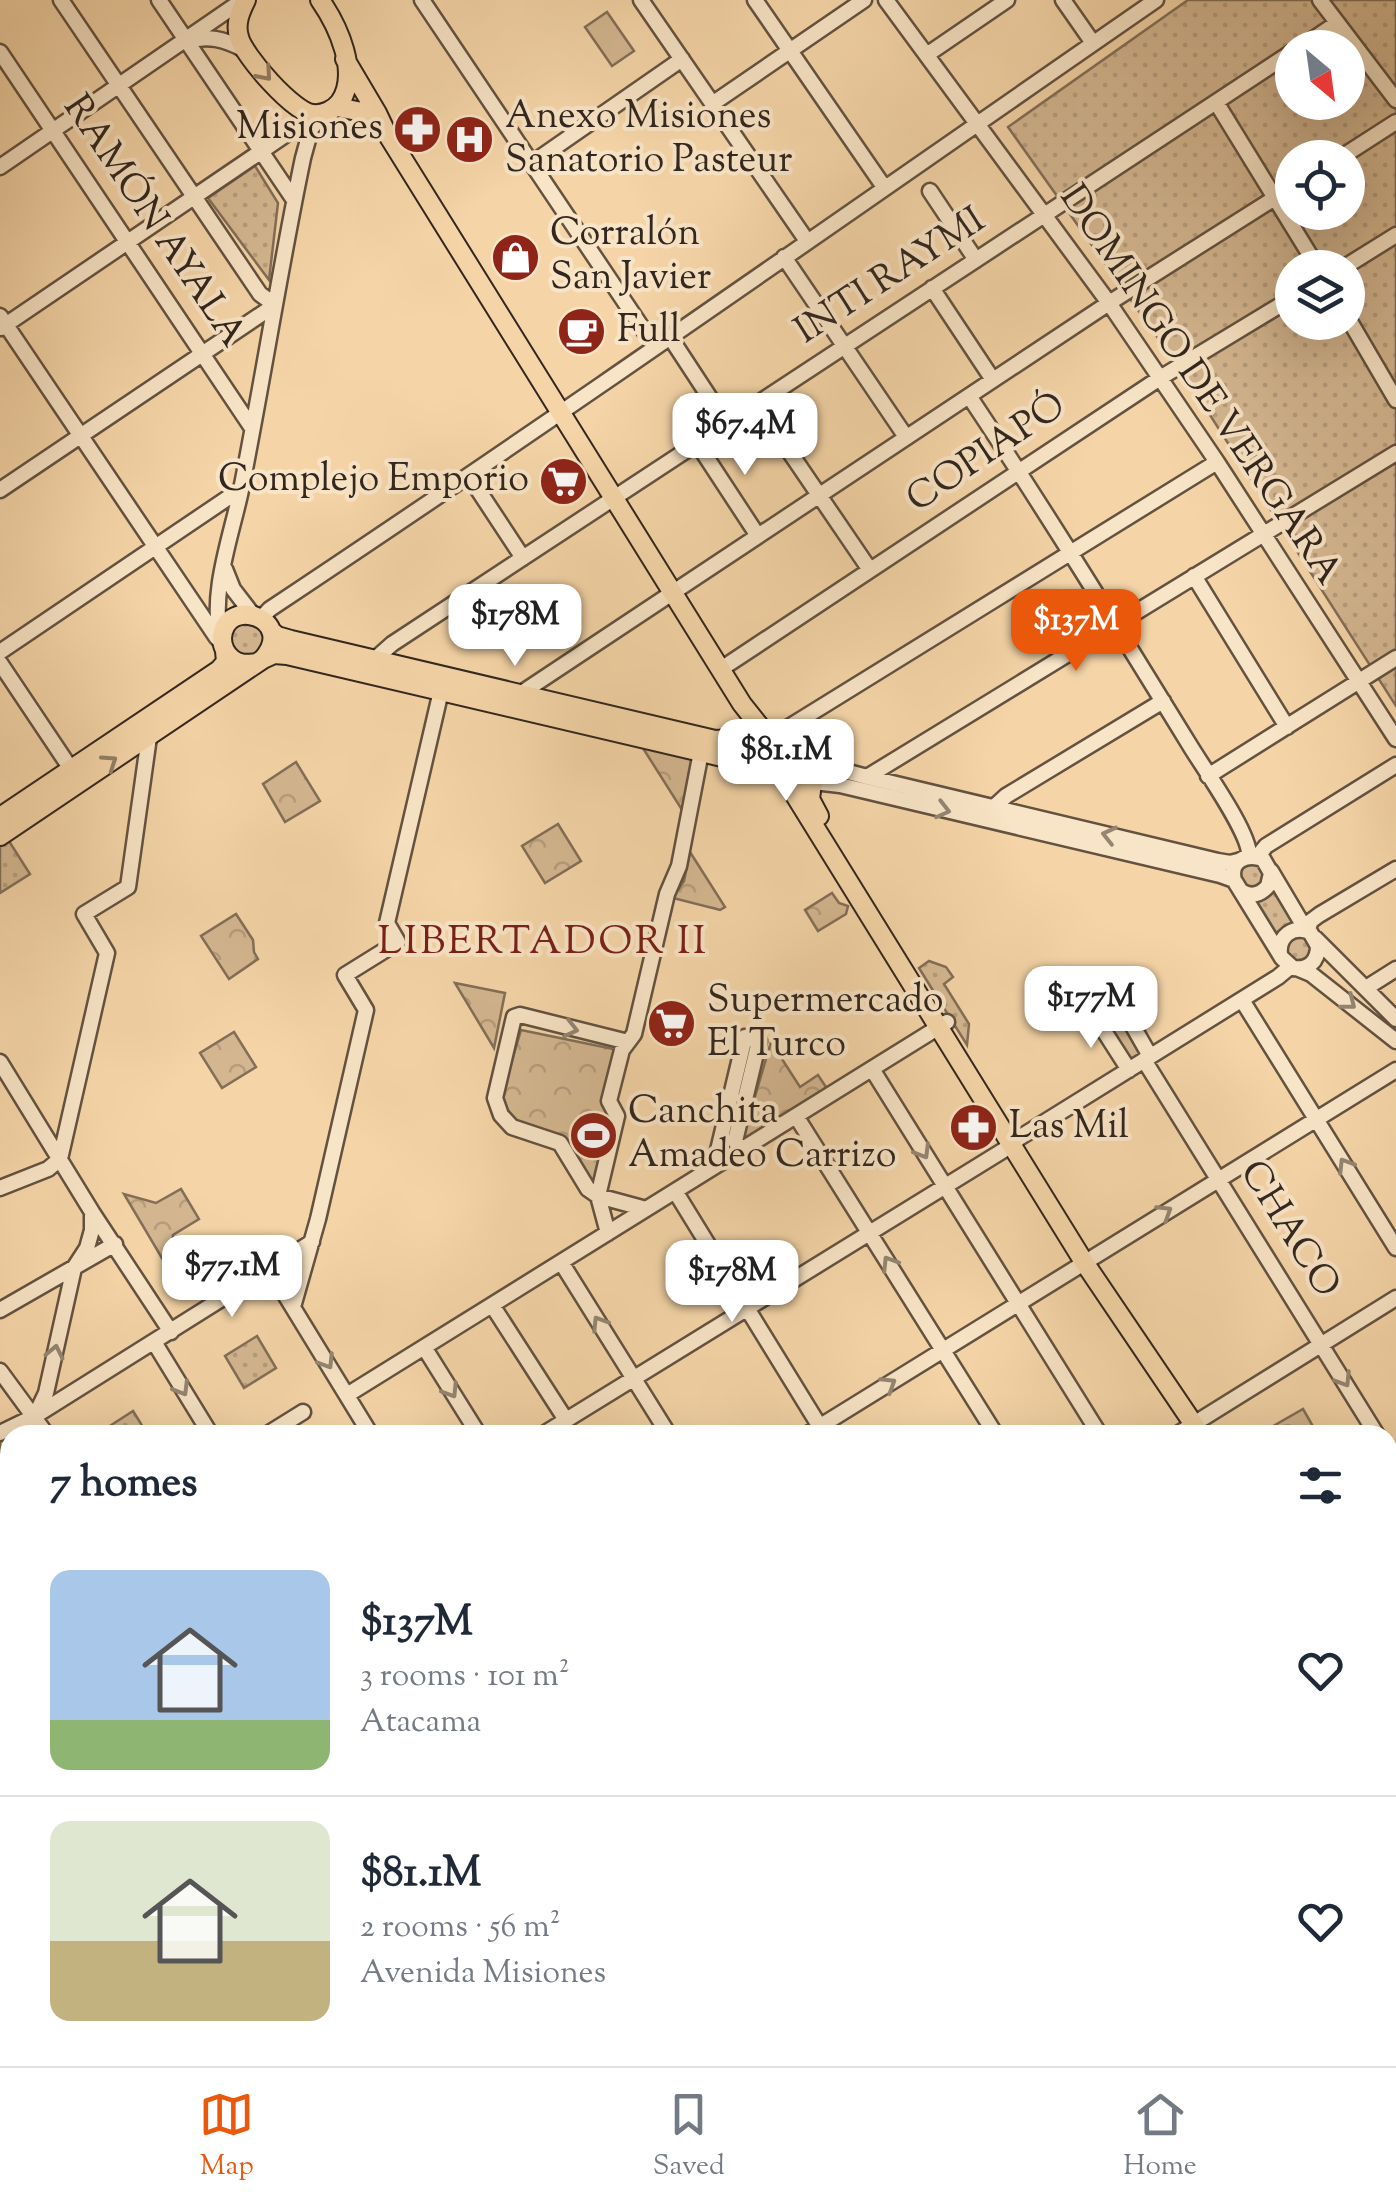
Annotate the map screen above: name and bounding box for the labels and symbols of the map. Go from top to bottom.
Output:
north arrow [1275,30,1365,120]
one-way arrow [254,62,272,81]
street label: RAMÓN AYALA [48,84,259,359]
place label: Anexo Misiones Sanatorio Pasteur [505,91,792,189]
place label: Misiones [236,102,383,156]
pharmacy icon: Misiones [392,103,444,155]
hospital icon: Anexo Misiones Sanatorio Pasteur [444,114,496,166]
street label: DOMINGO DE VERGARA [1045,175,1354,597]
street label: INTI RAYMI [785,195,997,359]
place label: Corralón San Javier [550,208,711,306]
shop icon: Corralón San Javier [489,231,541,283]
place label: Full [617,305,681,359]
cafe icon: Full [556,306,608,358]
street label: COPIAPÓ [896,380,1077,527]
pin: $67.4M [664,393,826,478]
place label: Complejo Emporio [218,454,529,508]
supermarket icon: Complejo Emporio [538,455,590,507]
pin: $178M [445,584,585,669]
pin: $137M [1006,589,1146,674]
pin: $81.1M [705,719,867,804]
one-way arrow [100,756,118,775]
one-way arrow [934,798,951,819]
one-way arrow [1101,826,1118,847]
district label: LIBERTADOR II [378,915,708,972]
pin: $177M [1021,966,1161,1051]
place label: Supermercado El Turco [707,975,944,1073]
one-way arrow [1337,992,1355,1009]
supermarket icon: Supermercado El Turco [646,998,698,1050]
one-way arrow [562,1017,579,1038]
place label: Canchita Amadeo Carrizo [628,1086,896,1184]
place label: Las Mil [1009,1101,1129,1155]
pharmacy icon: Las Mil [948,1102,1000,1154]
sports icon: Canchita Amadeo Carrizo [567,1109,619,1161]
one-way arrow [911,1141,930,1159]
street label: CHACO [1225,1151,1351,1309]
one-way arrow [1338,1158,1357,1176]
one-way arrow [1154,1205,1172,1224]
pin: $77.1M [151,1235,313,1320]
pin: $178M [662,1240,802,1325]
one-way arrow [882,1256,901,1274]
one-way arrow [592,1315,611,1333]
one-way arrow [44,1344,65,1361]
one-way arrow [314,1351,333,1369]
one-way arrow [1332,1370,1351,1388]
one-way arrow [878,1377,896,1396]
one-way arrow [170,1378,189,1396]
one-way arrow [439,1380,458,1398]

